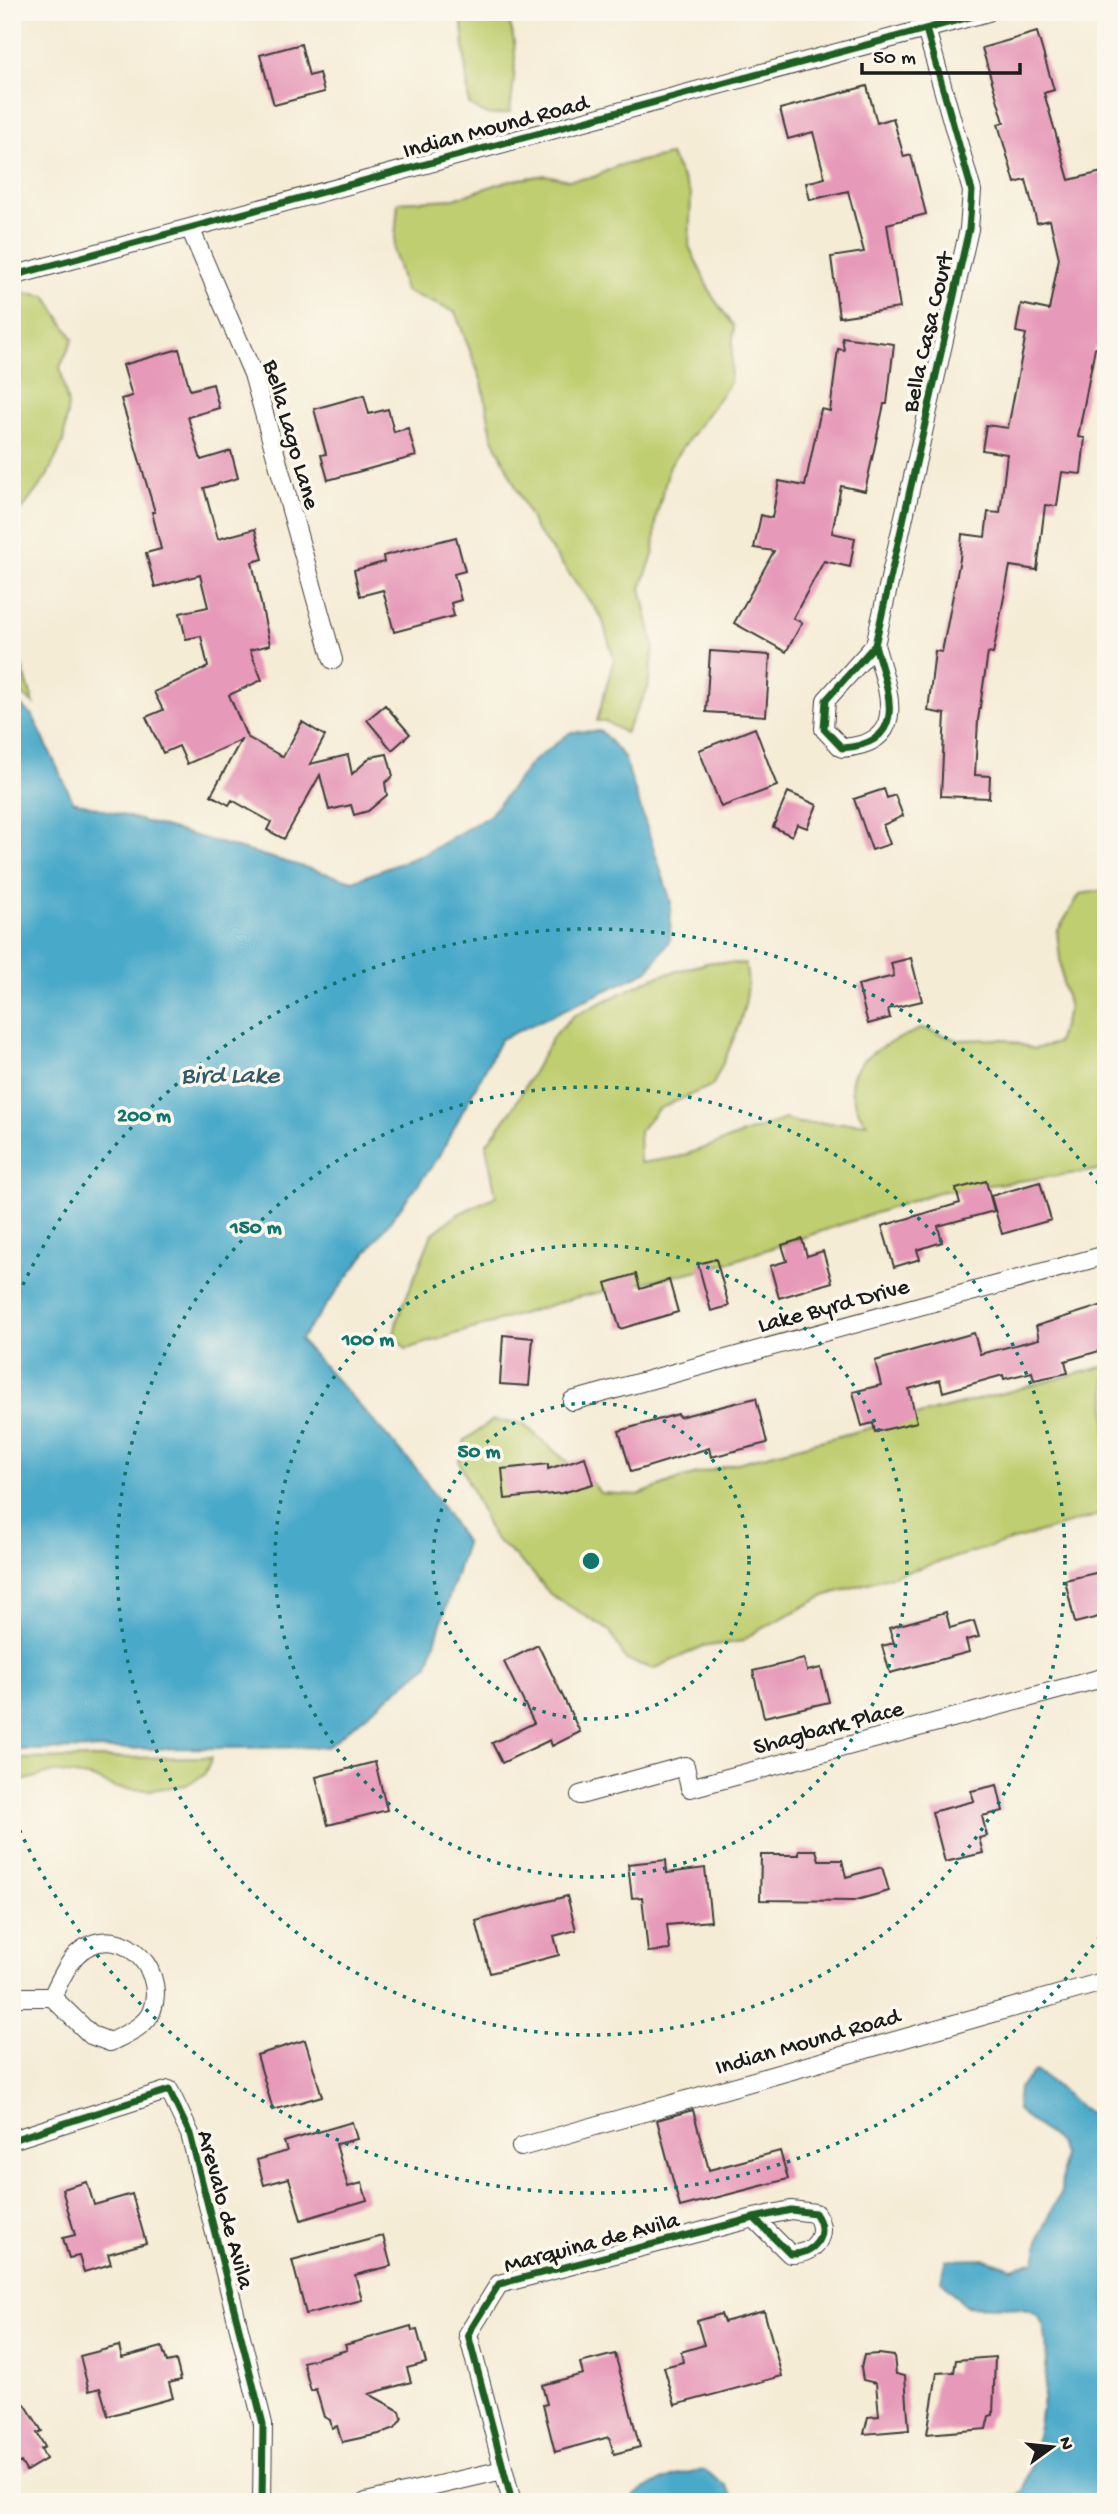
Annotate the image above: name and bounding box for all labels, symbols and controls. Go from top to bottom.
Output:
scale bar [862,32,1020,76]
text: 50 m [873,47,916,72]
street label: Indian Mound Road [400,89,594,167]
street label: Bella Casa Court [897,248,962,417]
street label: Bella Lago Lane [254,356,325,514]
water label: Bird Lake [181,1062,281,1093]
text: 200 m [117,1105,171,1130]
text: 150 m [229,1217,282,1242]
street label: Lake Byrd Drive [755,1273,913,1342]
text: 100 m [341,1329,394,1354]
text: 50 m [458,1441,501,1466]
centre of rings [579,1549,603,1573]
street label: Shagbark Place [751,1695,908,1763]
street label: Indian Mound Road [712,2003,906,2084]
street label: Arevalo de Avila [189,2127,259,2293]
street label: Marquina de Avila [501,2207,683,2282]
north arrow [1016,2412,1086,2482]
text: N [1052,2435,1078,2452]

